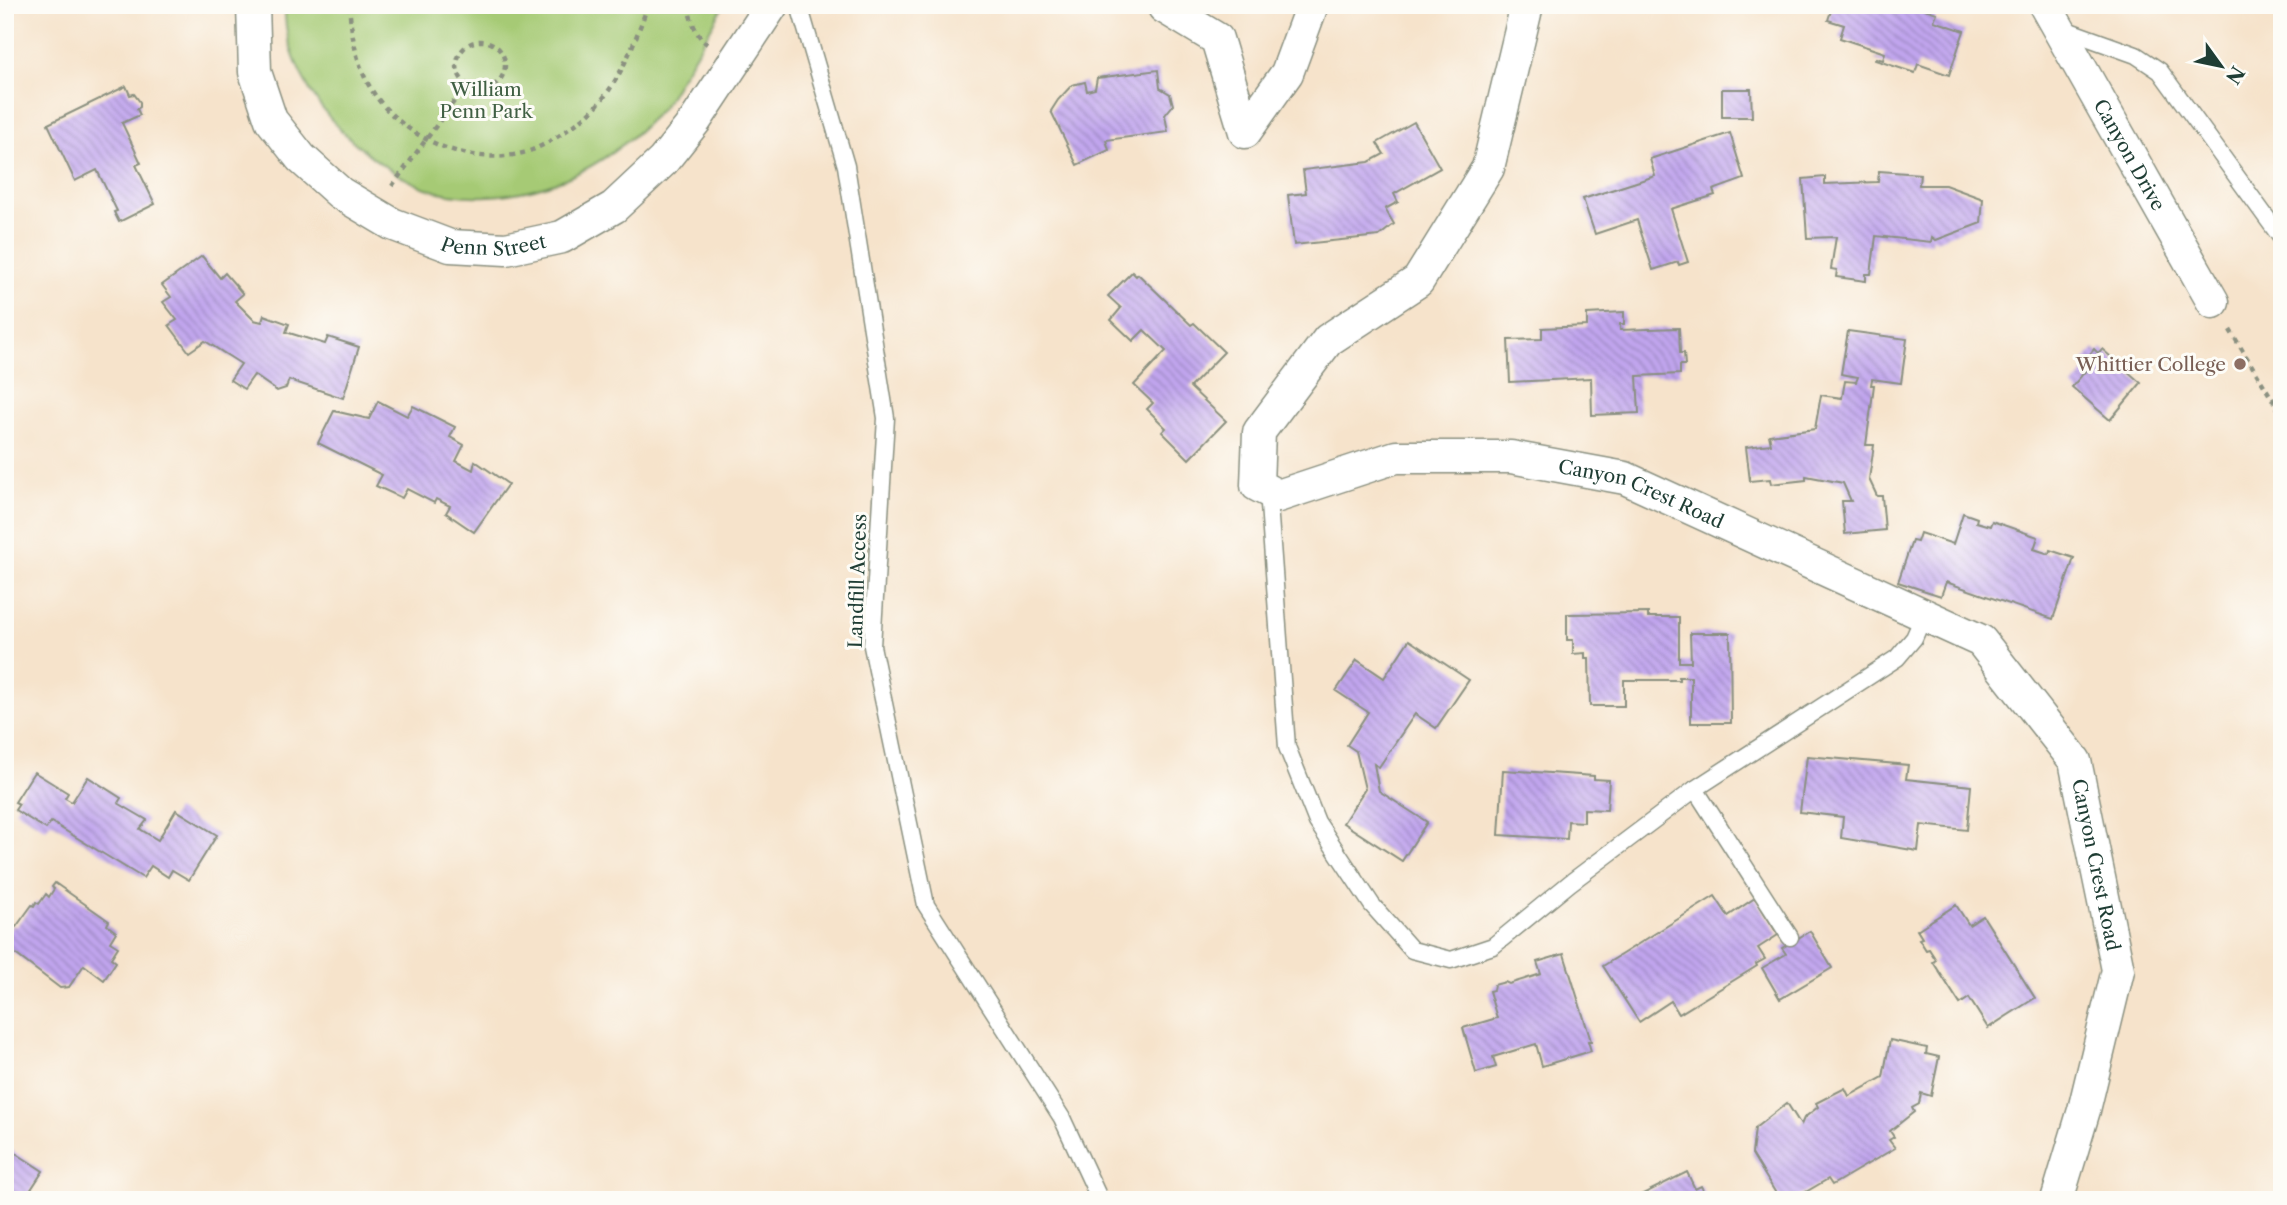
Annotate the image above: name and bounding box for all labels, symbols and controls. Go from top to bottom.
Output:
north arrow [2186,32,2256,102]
text: N [2221,62,2249,88]
park label: William Penn Park [440,78,533,123]
street label: Canyon Drive [2089,95,2170,215]
street label: Penn Street [438,230,549,261]
place label: Whittier College [2075,353,2226,376]
marker: Whittier College [2232,356,2248,372]
street label: Canyon Crest Road [1556,455,1728,534]
street label: Landfill Access [844,513,871,649]
street label: Canyon Crest Road [2067,777,2125,953]

